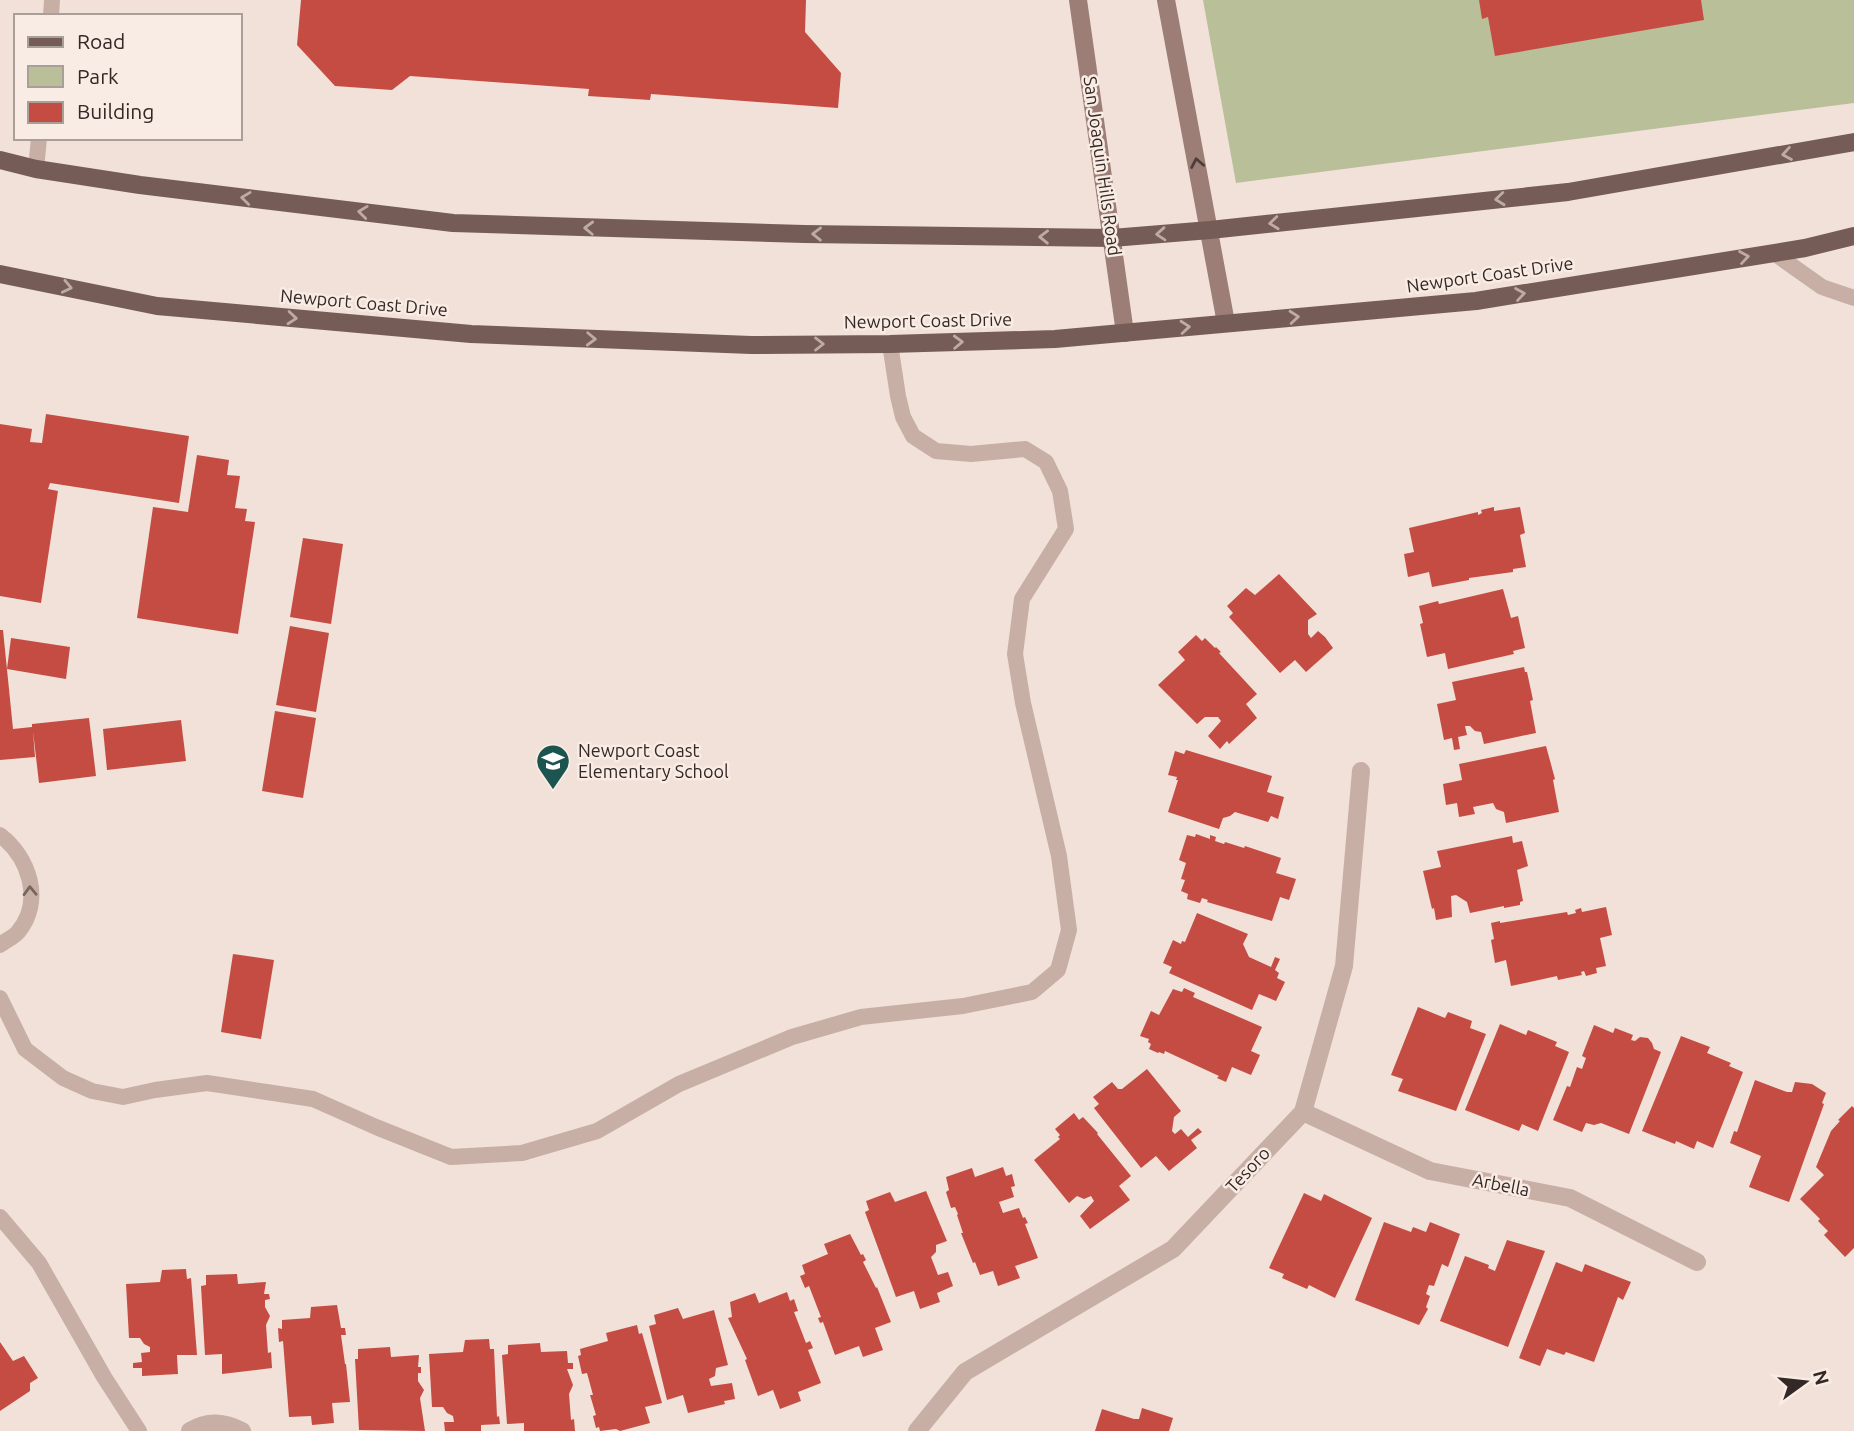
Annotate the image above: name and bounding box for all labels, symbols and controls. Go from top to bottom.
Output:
legend [14,14,242,140]
text: Road [77,29,125,53]
text: Park [77,64,119,88]
street label: San Joaquin Hills Road [1080,75,1125,257]
text: Building [77,99,154,123]
one-way arrow [1781,146,1793,161]
one-way arrow [1190,157,1205,169]
one-way arrow [240,190,252,205]
one-way arrow [1494,191,1505,206]
one-way arrow [357,205,368,220]
one-way arrow [1268,216,1280,231]
one-way arrow [584,220,595,235]
one-way arrow [1155,226,1166,241]
one-way arrow [811,227,822,242]
one-way arrow [1038,229,1049,245]
one-way arrow [1739,250,1750,265]
street label: Newport Coast Drive [1405,252,1575,296]
one-way arrow [61,279,73,294]
street label: Newport Coast Drive [279,285,449,319]
one-way arrow [1514,287,1526,302]
street label: Newport Coast Drive [844,309,1012,331]
one-way arrow [287,310,298,325]
one-way arrow [1289,310,1300,325]
one-way arrow [1180,320,1191,335]
one-way arrow [586,331,597,346]
one-way arrow [953,334,964,349]
one-way arrow [814,336,824,352]
place label: Newport Coast Elementary School [578,740,729,781]
school or university icon: Newport Coast Elementary School [534,742,572,791]
one-way arrow [22,885,37,896]
street label: Tesoro [1221,1142,1273,1196]
street label: Arbella [1471,1169,1531,1199]
north arrow [1770,1347,1840,1417]
text: N [1809,1368,1834,1387]

